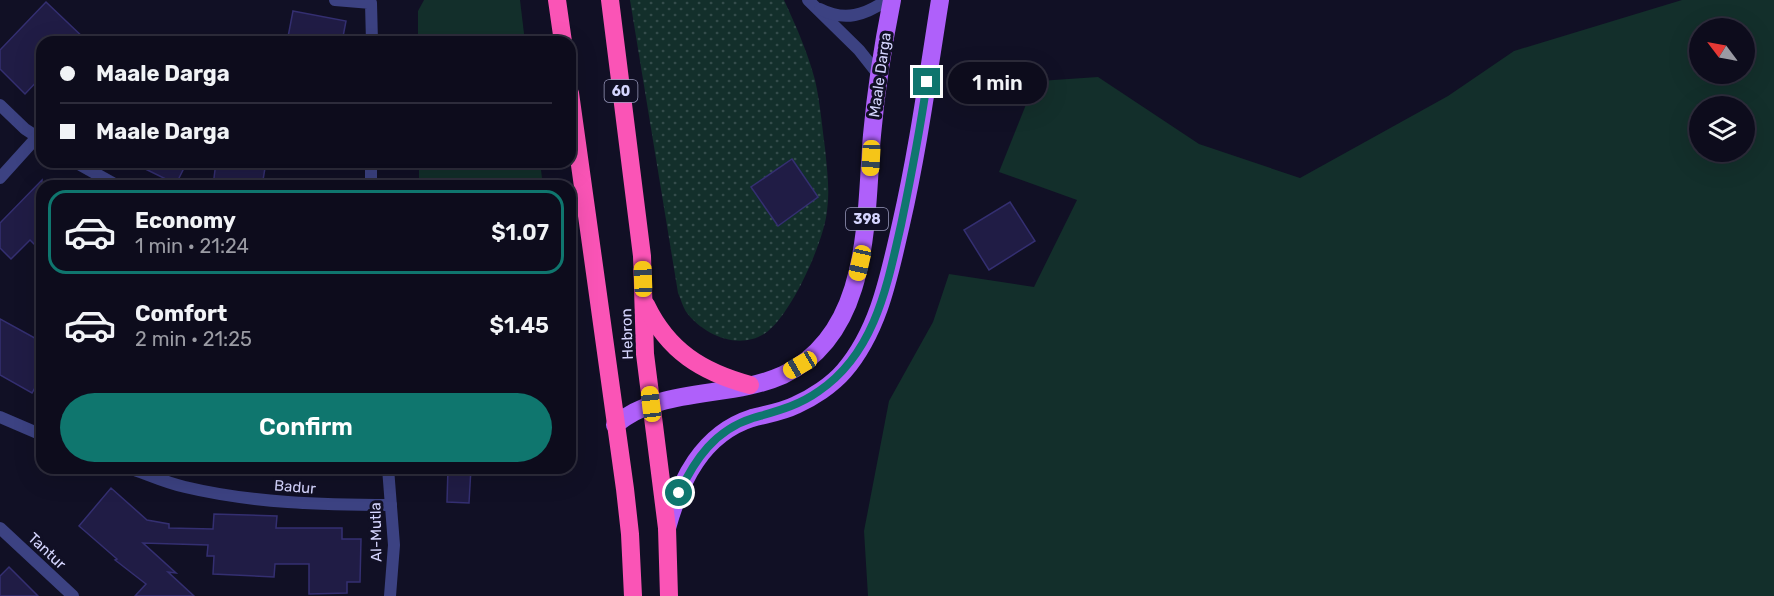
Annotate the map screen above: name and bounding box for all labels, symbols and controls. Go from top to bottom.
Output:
north arrow [1689,18,1755,84]
map controls [1689,18,1755,162]
street label: Maale Darga [865,31,895,119]
text: Maale Darga [96,60,230,87]
callout: 1 min [948,61,1047,103]
route end [913,68,940,95]
text: 1 min [972,71,1023,95]
road number: 60 [604,80,638,102]
button: layers [1689,96,1755,162]
text: Maale Darga [96,118,230,145]
car [861,140,881,176]
icon: car [63,205,117,259]
text: Economy [135,207,236,234]
road number: 398 [846,208,888,230]
text: $1.07 [491,219,549,246]
text: 1 min · 21:24 [135,234,249,258]
car [847,243,873,283]
car [633,261,653,297]
icon: car [63,298,117,352]
text: Comfort [135,300,227,327]
street label: Hebron [617,308,637,360]
text: $1.45 [490,312,549,339]
text: 2 min · 21:25 [135,327,252,351]
car [780,348,820,382]
car [640,385,662,423]
button: Confirm [60,393,552,462]
street label: Badur [273,476,317,498]
route start [665,479,692,506]
street label: Al-Mutla [366,502,386,562]
street label: Tantur [24,529,70,573]

